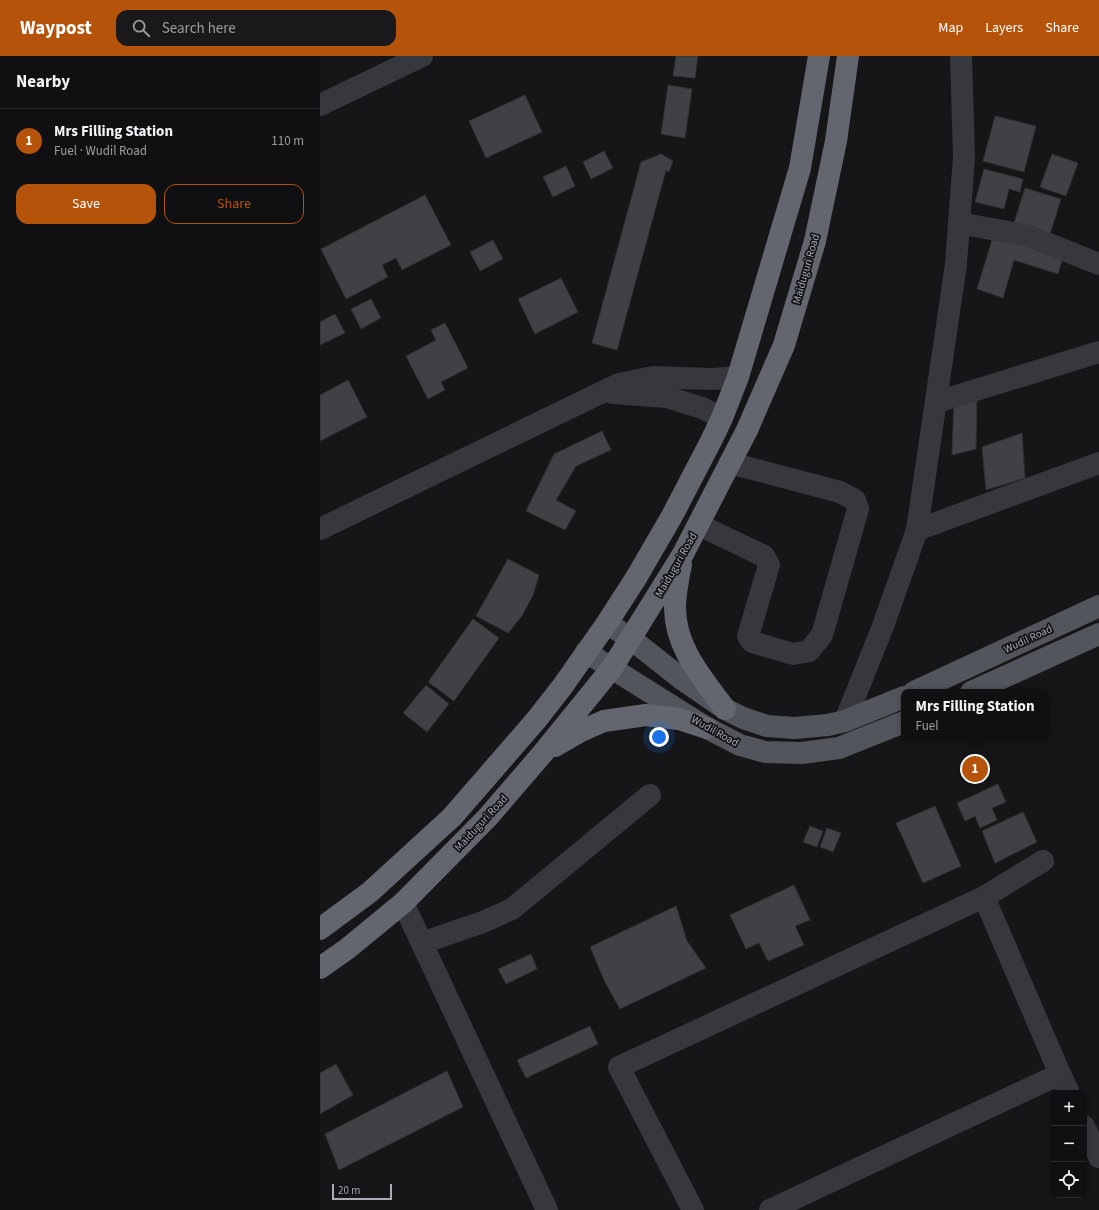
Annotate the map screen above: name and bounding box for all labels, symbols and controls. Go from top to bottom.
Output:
search box [116,10,396,46]
text: Waypost [20,15,92,42]
icon: search [130,17,152,39]
text: Search here [162,18,236,39]
text: Map [938,18,963,38]
text: Layers [985,18,1023,38]
text: Share [1045,18,1079,38]
text: Nearby [16,70,70,94]
text: Mrs Filling Station [54,121,173,142]
text: 1 [26,132,32,150]
text: 110 m [271,132,304,150]
text: Fuel · Wudil Road [54,142,147,160]
button: Save [16,184,156,224]
button: Share [164,184,304,224]
street label: Maiduguri Road [789,232,823,306]
street label: Maiduguri Road [651,530,701,600]
street label: Wudil Road [1001,621,1055,657]
popup [901,689,1049,741]
text: Mrs Filling Station [915,696,1035,717]
street label: Wudil Road [689,712,741,750]
text: Fuel [915,717,939,735]
your location [649,727,669,747]
pin: 1 [962,754,988,784]
street label: Maiduguri Road [451,791,511,855]
map controls [1051,1090,1087,1198]
button: + [1051,1090,1087,1126]
button: − [1051,1126,1087,1162]
button: locate [1051,1162,1087,1198]
scale bar [332,1182,392,1201]
text: 20 m [338,1183,360,1198]

